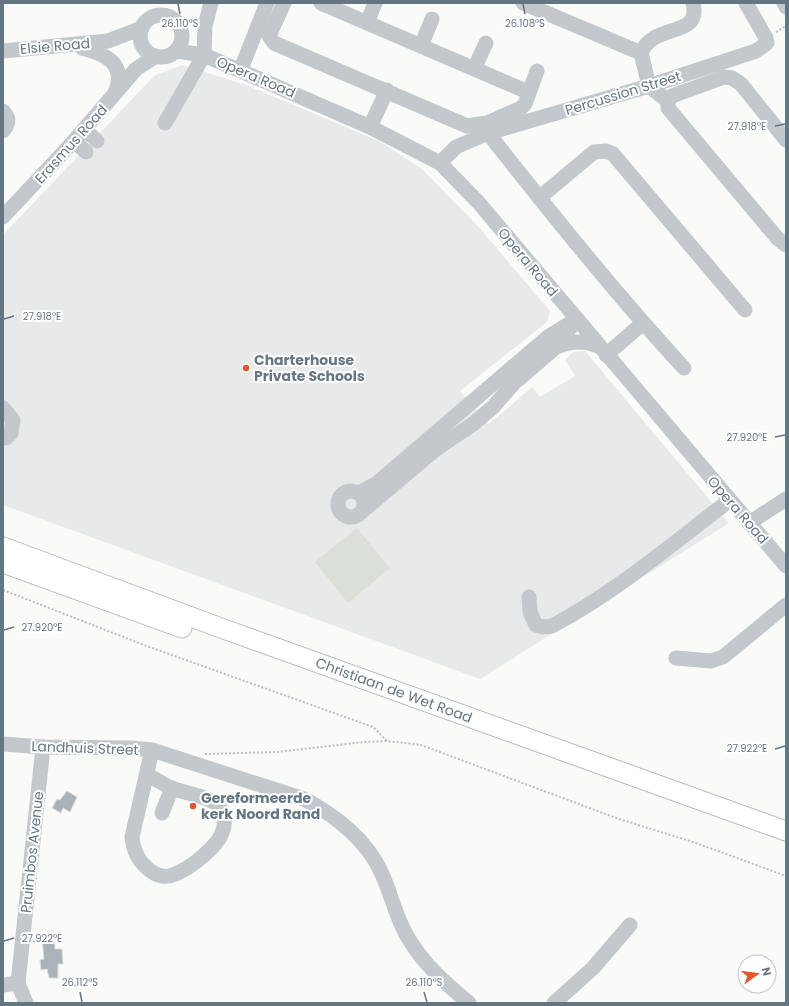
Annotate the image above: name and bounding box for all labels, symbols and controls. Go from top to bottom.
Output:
text: 26.110°S [162,16,199,31]
text: 26.108°S [505,16,545,31]
street label: Elsie Road [19,33,91,59]
street label: Opera Road [213,51,299,103]
street label: Percussion Street [563,66,683,120]
street label: Erasmus Road [30,100,112,188]
text: 27.918°E [728,119,766,134]
street label: Opera Road [493,223,563,301]
text: 27.918°E [23,309,61,324]
place label: Charterhouse Private Schools [254,350,365,386]
marker: Charterhouse Private Schools [241,363,251,373]
text: 27.920°E [727,430,767,445]
street label: Opera Road [703,472,773,548]
text: 27.920°E [22,620,62,635]
street label: Christiaan de Wet Road [313,652,475,728]
street label: Landhuis Street [31,736,139,760]
text: 27.922°E [727,741,767,756]
place label: Gereformeerde kerk Noord Rand [201,788,320,824]
street label: Pruimbos Avenue [16,790,48,914]
marker: Gereformeerde kerk Noord Rand [188,801,198,811]
text: 27.922°E [22,931,62,946]
north arrow [737,954,777,994]
text: N [758,966,775,978]
text: 26.112°S [62,975,98,990]
text: 26.110°S [406,975,443,990]

